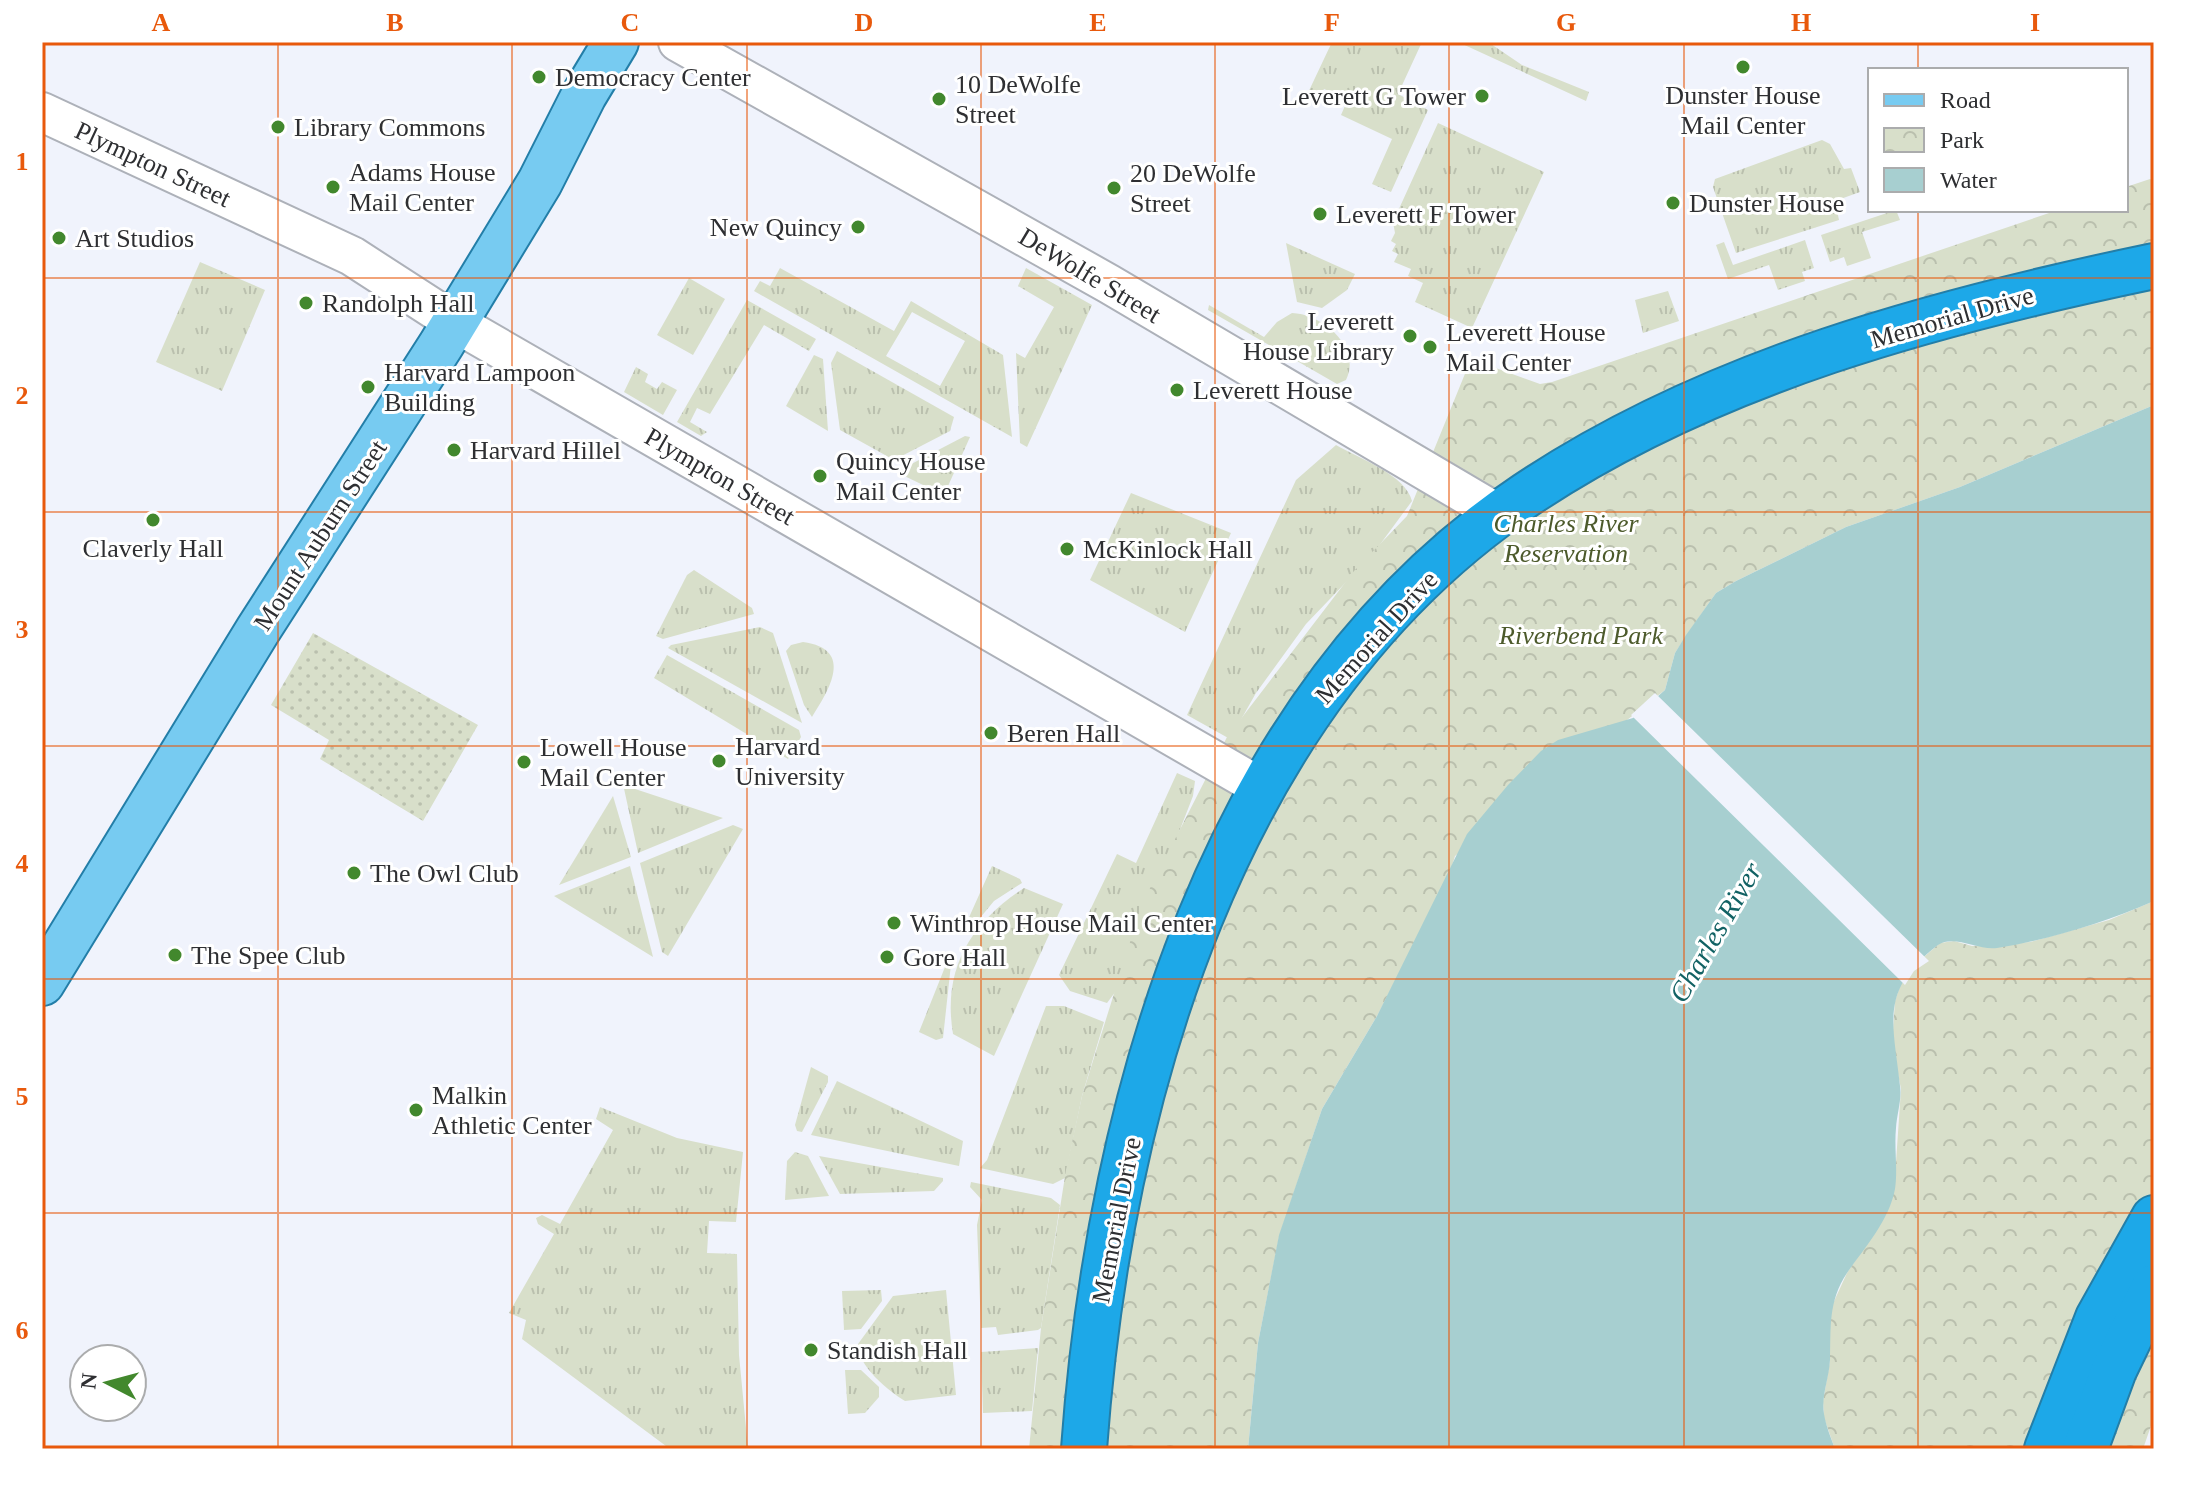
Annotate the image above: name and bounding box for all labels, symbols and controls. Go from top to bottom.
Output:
text: A [152,8,171,37]
text: B [386,8,404,37]
text: C [621,8,639,37]
text: D [855,8,873,37]
text: E [1089,8,1107,37]
text: F [1324,8,1340,37]
text: G [1556,8,1576,37]
text: H [1791,8,1811,37]
text: I [2030,8,2040,37]
marker: Dunster House Mail Center [1734,58,1752,76]
place label: Democracy Center [555,63,751,92]
marker: Democracy Center [530,68,548,86]
legend [1868,68,2128,212]
place label: 10 DeWolfe Street [955,70,1081,129]
place label: Dunster House Mail Center [1665,81,1821,140]
place label: Leverett G Tower [1282,82,1466,111]
marker: Leverett G Tower [1473,87,1491,105]
text: Road [1940,87,1991,113]
marker: 10 DeWolfe Street [930,90,948,108]
place label: Library Commons [294,113,485,142]
street label: Plympton Street [70,116,236,213]
marker: Library Commons [269,118,287,136]
text: Park [1940,127,1984,153]
text: 1 [16,147,29,176]
place label: Adams House Mail Center [349,158,496,217]
place label: 20 DeWolfe Street [1130,159,1256,218]
text: Water [1940,167,1997,193]
marker: Adams House Mail Center [324,178,342,196]
marker: 20 DeWolfe Street [1105,179,1123,197]
place label: Dunster House [1689,189,1844,218]
marker: Dunster House [1664,194,1682,212]
place label: Leverett F Tower [1336,200,1516,229]
marker: Leverett F Tower [1311,205,1329,223]
place label: New Quincy [710,213,842,242]
marker: New Quincy [849,218,867,236]
street label: DeWolfe Street [1014,222,1167,330]
place label: Art Studios [75,224,194,253]
marker: Art Studios [50,229,68,247]
street label: Memorial Drive [1867,280,2037,355]
place label: Randolph Hall [322,289,474,318]
marker: Randolph Hall [297,294,315,312]
place label: Leverett House Library [1243,307,1395,366]
place label: Leverett House Mail Center [1446,318,1606,377]
marker: Leverett House Library [1401,327,1419,345]
marker: Leverett House Mail Center [1421,338,1439,356]
place label: Harvard Lampoon Building [384,358,575,417]
place label: Leverett House [1193,376,1353,405]
marker: Harvard Lampoon Building [359,378,377,396]
text: 2 [16,381,29,410]
marker: Leverett House [1168,381,1186,399]
street label: Plympton Street [640,422,801,531]
street label: Mount Auburn Street [248,434,393,636]
place label: Harvard Hillel [470,436,621,465]
marker: Harvard Hillel [445,441,463,459]
place label: Quincy House Mail Center [836,447,985,506]
marker: Quincy House Mail Center [811,467,829,485]
park label: Charles River Reservation [1493,509,1639,568]
marker: Claverly Hall [144,511,162,529]
place label: Claverly Hall [83,534,223,563]
place label: McKinlock Hall [1083,535,1253,564]
marker: McKinlock Hall [1058,540,1076,558]
street label: Memorial Drive [1309,565,1443,710]
text: 3 [16,615,29,644]
park label: Riverbend Park [1498,621,1663,650]
place label: Beren Hall [1007,719,1120,748]
marker: Beren Hall [982,724,1000,742]
place label: Harvard University [735,732,845,791]
place label: Lowell House Mail Center [540,733,687,792]
marker: Harvard University [710,752,728,770]
marker: Lowell House Mail Center [515,753,533,771]
text: 4 [16,849,29,878]
water label: Charles River [1663,857,1768,1008]
place label: The Owl Club [370,859,519,888]
marker: The Owl Club [345,864,363,882]
place label: Winthrop House Mail Center [910,909,1213,938]
marker: Winthrop House Mail Center [885,914,903,932]
place label: The Spee Club [191,941,346,970]
place label: Gore Hall [903,943,1006,972]
marker: The Spee Club [166,946,184,964]
marker: Gore Hall [878,948,896,966]
place label: Malkin Athletic Center [432,1081,592,1140]
text: 5 [16,1082,29,1111]
marker: Malkin Athletic Center [407,1101,425,1119]
street label: Memorial Drive [1086,1135,1147,1305]
text: 6 [16,1316,29,1345]
place label: Standish Hall [827,1336,968,1365]
marker: Standish Hall [802,1341,820,1359]
north arrow [68,1343,148,1423]
text: N [75,1372,102,1390]

